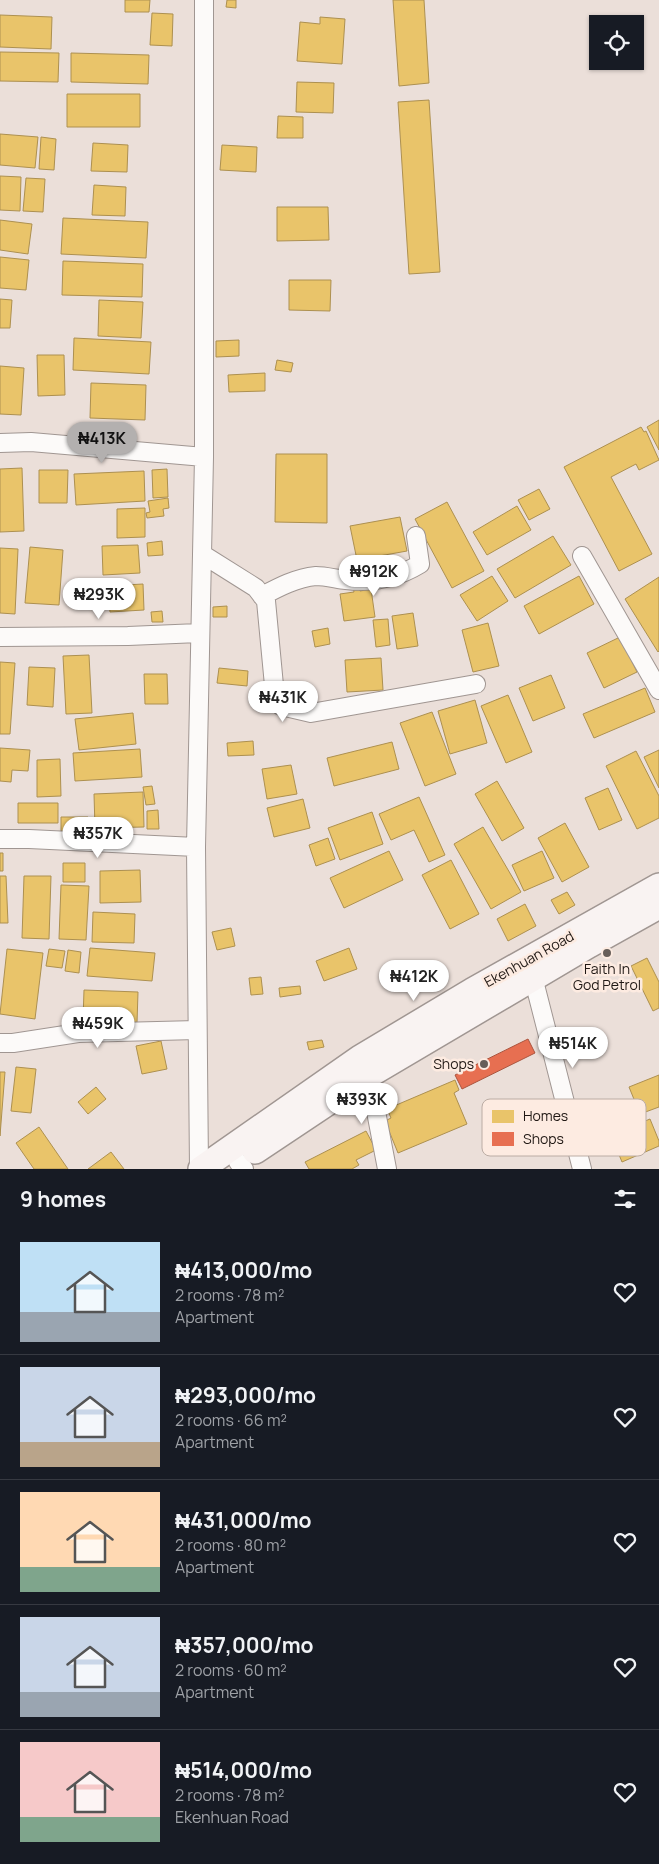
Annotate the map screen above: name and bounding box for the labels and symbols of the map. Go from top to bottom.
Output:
pin: ₦413K [67,422,137,464]
pin: ₦912K [339,554,409,597]
pin: ₦293K [64,578,134,620]
pin: ₦431K [248,680,318,723]
pin: ₦357K [63,816,133,859]
street label: Ekenhuan Road [481,926,577,991]
marker: Faith In God Petrol [601,947,613,959]
place label: Faith In God Petrol [573,959,641,994]
pin: ₦412K [379,960,449,1002]
pin: ₦459K [63,1006,133,1049]
pin: ₦514K [538,1026,608,1069]
place label: Shops [433,1054,474,1073]
marker: Shops [478,1058,490,1070]
pin: ₦393K [327,1082,397,1125]
legend [482,1099,646,1156]
text: Homes [523,1106,568,1125]
text: Shops [523,1129,564,1148]

